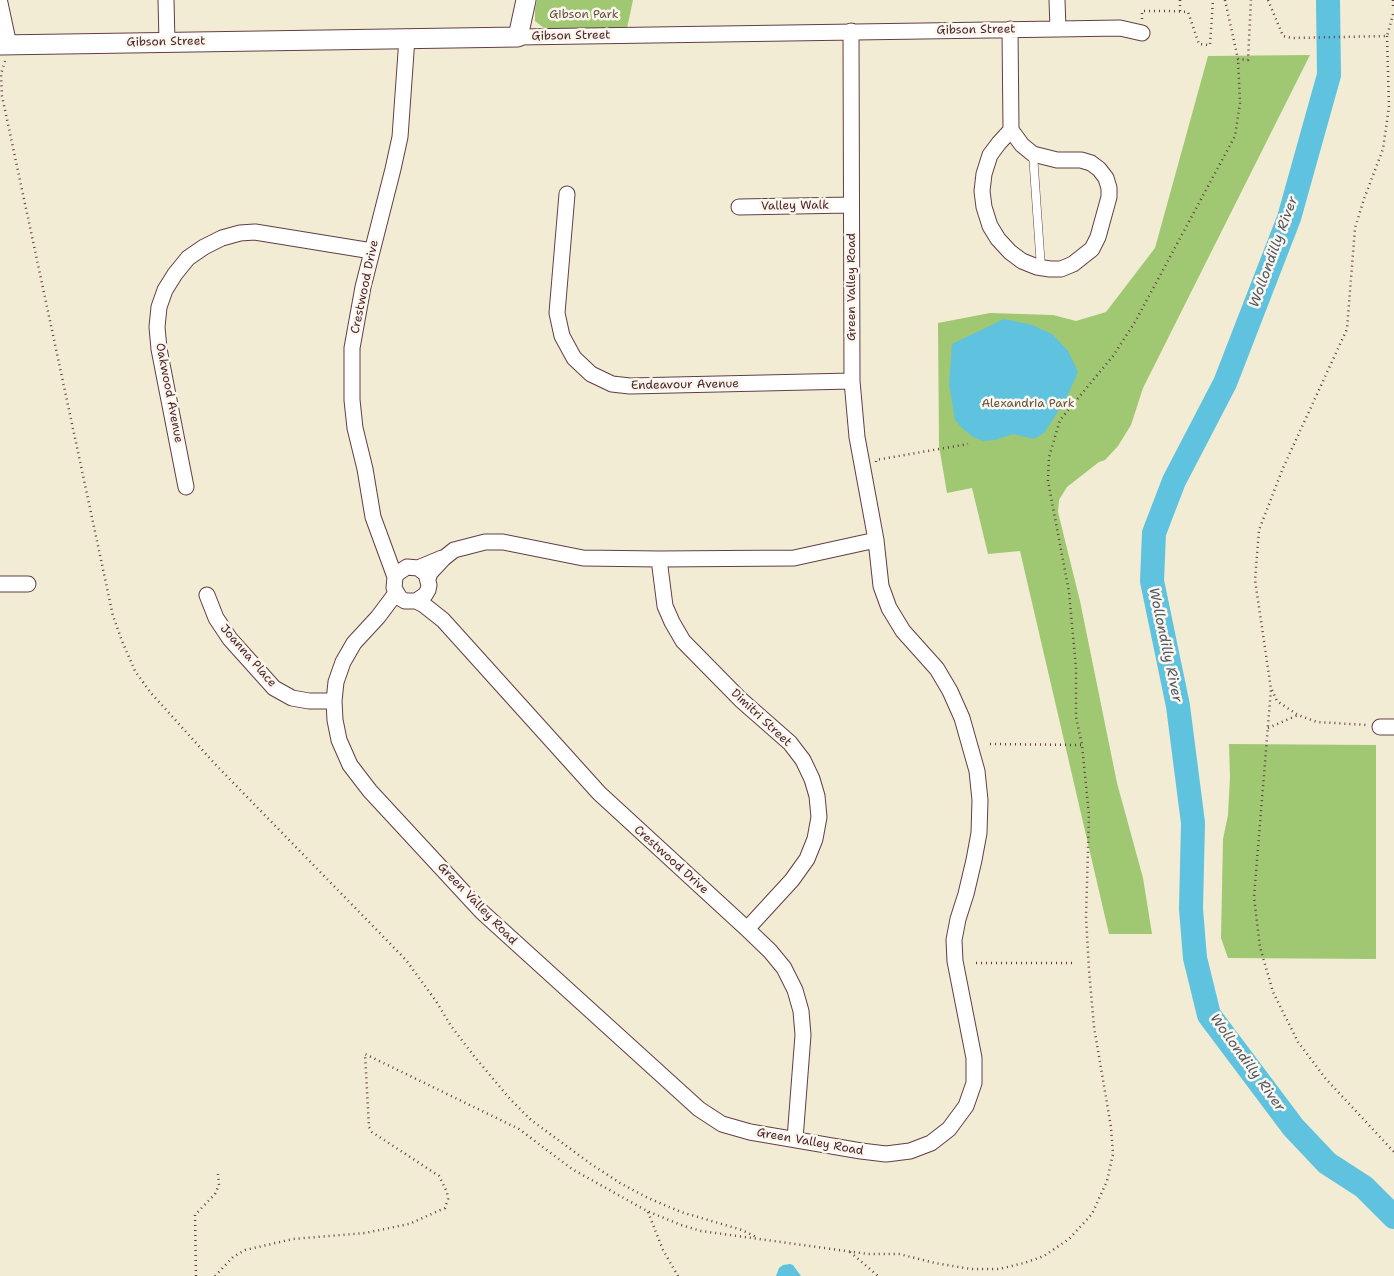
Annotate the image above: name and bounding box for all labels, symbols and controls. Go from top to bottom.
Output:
park label: Gibson Park [549,8,619,22]
street label: Gibson Street [936,22,1016,38]
street label: Gibson Street [531,28,611,44]
street label: Gibson Street [126,34,206,50]
water label: Wollondilly River [1246,194,1302,310]
street label: Valley Walk [761,198,829,214]
street label: Green Valley Road [845,233,859,341]
street label: Crestwood Drive [348,239,382,335]
street label: Oakwood Avenue [152,342,186,444]
street label: Endeavour Avenue [631,377,739,393]
park label: Alexandria Park [981,397,1075,411]
water label: Wollondilly River [1145,586,1185,704]
street label: Joanna Place [217,622,279,690]
street label: Dimitri Street [728,686,794,750]
street label: Crestwood Drive [631,823,711,897]
street label: Green Valley Road [434,860,520,948]
water label: Wollondilly River [1206,1011,1288,1115]
street label: Green Valley Road [755,1126,865,1158]

